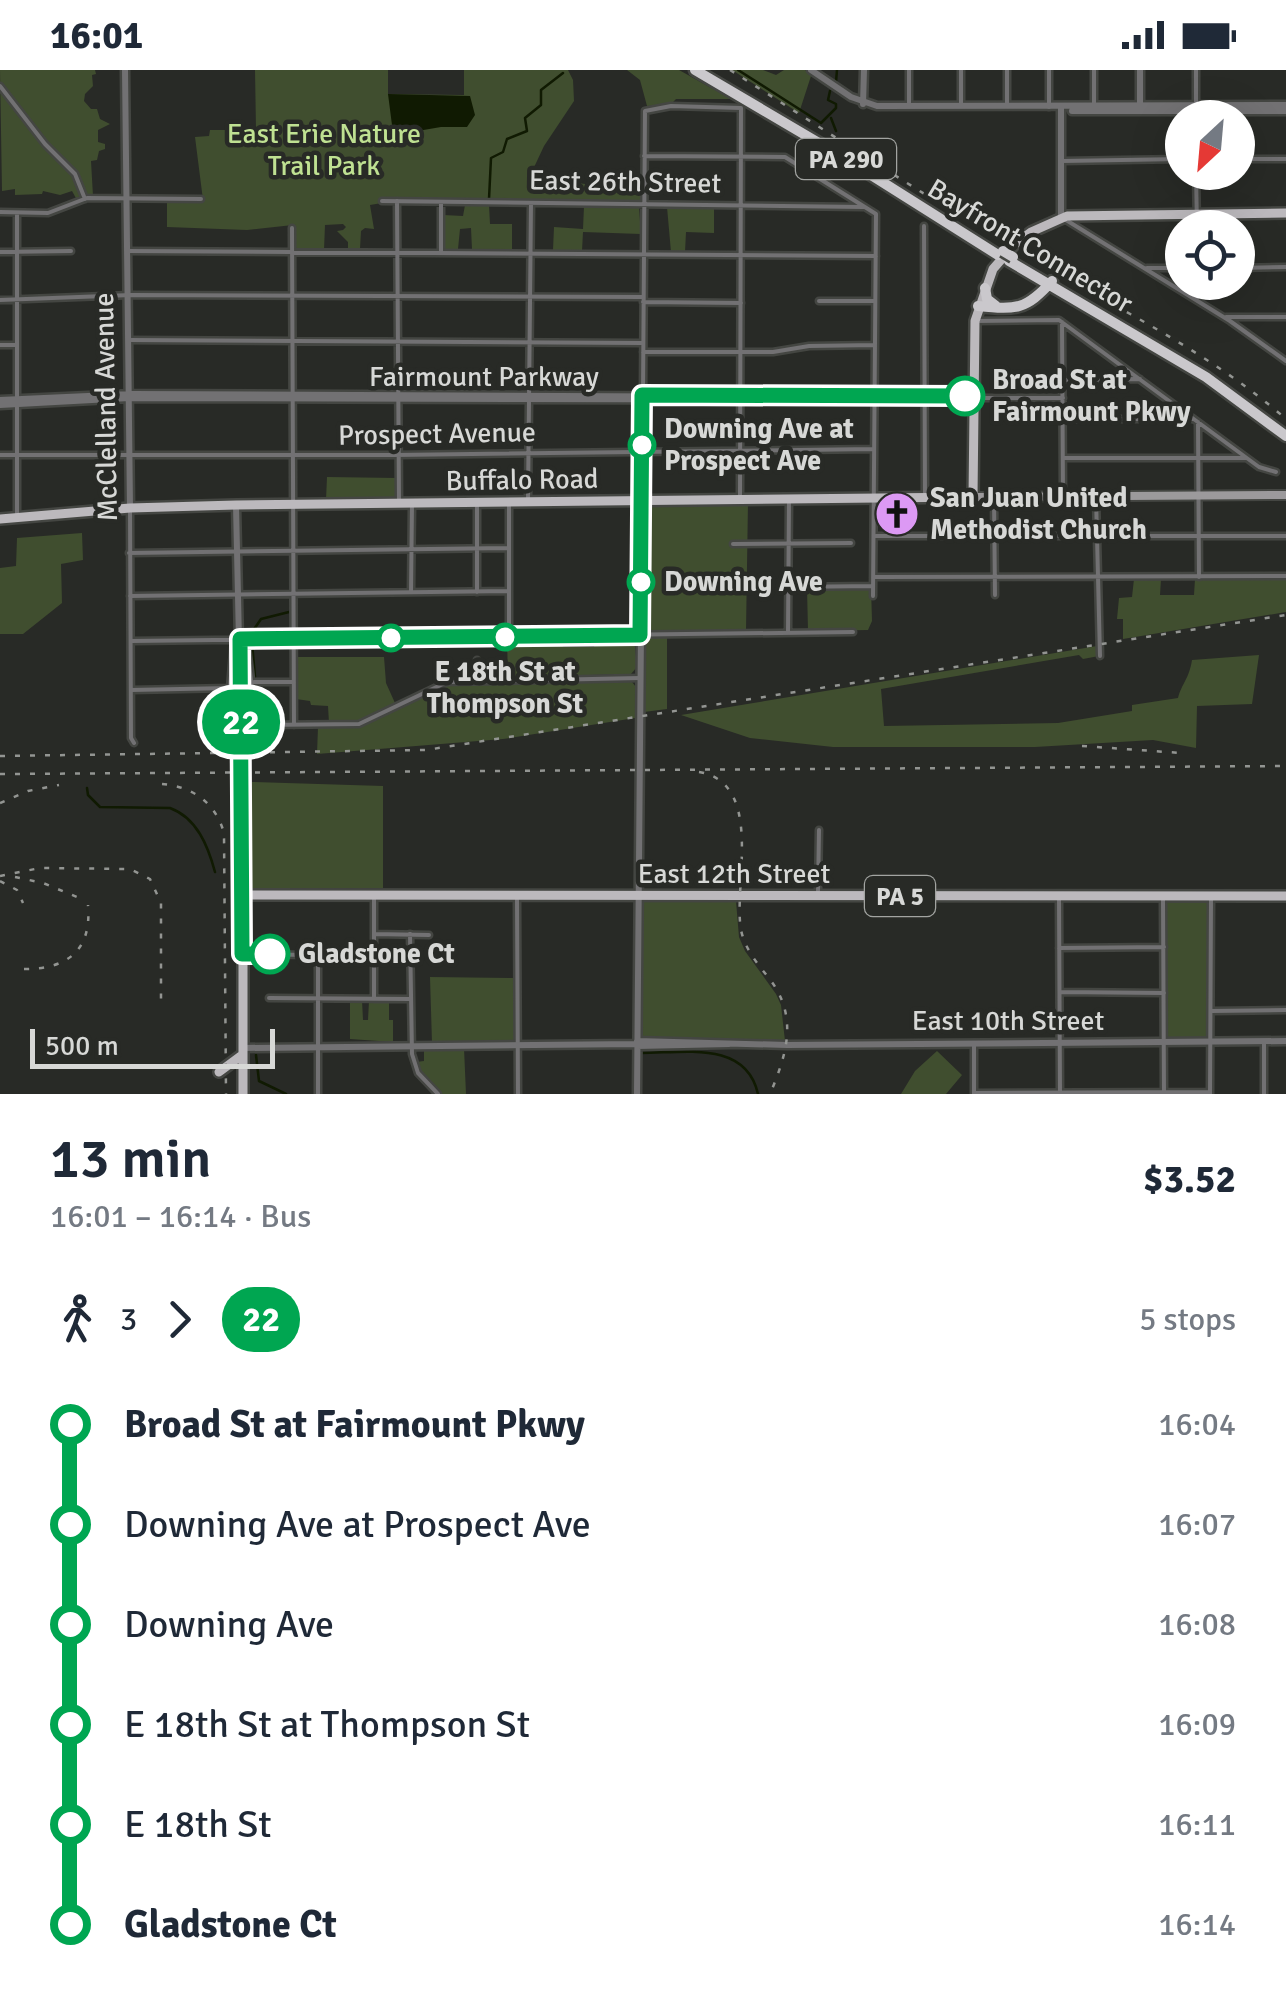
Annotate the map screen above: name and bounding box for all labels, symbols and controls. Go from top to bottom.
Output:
text: 16:01 [50,12,143,59]
north arrow [1165,100,1255,190]
map controls [1165,100,1255,300]
park label: East Erie Nature Trail Park [227,117,421,183]
road number: PA 290 [796,139,896,179]
street label: East 26th Street [528,163,722,201]
street label: Bayfront Connector [921,171,1139,321]
button: locate [1165,210,1255,300]
street label: McClelland Avenue [87,292,125,522]
street label: Fairmount Parkway [369,360,599,394]
place label: Broad St at Fairmount Pkwy [992,363,1191,429]
marker: Broad St at Fairmount Pkwy [946,377,984,415]
place label: Downing Ave at Prospect Ave [664,412,854,478]
street label: Prospect Avenue [338,415,536,453]
marker: Downing Ave at Prospect Ave [629,432,655,458]
street label: Buffalo Road [445,462,599,498]
place label: San Juan United Methodist Church [930,481,1147,547]
church icon: San Juan United Methodist Church [874,491,920,537]
place label: Downing Ave [664,565,823,599]
marker: Downing Ave [628,569,654,595]
marker: E 18th St at Thompson St [492,624,518,650]
unlabelled marker [378,625,404,651]
place label: E 18th St at Thompson St [427,655,584,721]
line badge: 22 [196,690,286,754]
text: 22 [222,701,260,744]
street label: East 12th Street [638,857,830,891]
road number: PA 5 [865,876,935,916]
marker: Gladstone Ct [251,935,289,973]
place label: Gladstone Ct [298,937,455,971]
street label: East 10th Street [912,1004,1104,1038]
scale bar [30,1024,275,1068]
text: 500 m [45,1029,119,1063]
text: 13 min [50,1125,211,1193]
text: $3.52 [1143,1156,1236,1203]
text: 16:01 – 16:14 · Bus [50,1197,311,1236]
icon: walk [50,1292,105,1347]
icon: forward [152,1292,207,1347]
text: 22 [242,1298,280,1341]
text: 3 [120,1300,137,1339]
text: 5 stops [1139,1300,1236,1339]
text: Broad St at Fairmount Pkwy [124,1401,585,1448]
text: 16:04 [1158,1405,1236,1444]
text: Downing Ave at Prospect Ave [124,1501,591,1548]
text: 16:07 [1158,1505,1236,1544]
text: Downing Ave [124,1601,334,1648]
text: 16:08 [1158,1605,1236,1644]
text: E 18th St at Thompson St [124,1701,530,1748]
text: 16:09 [1158,1705,1236,1744]
text: E 18th St [124,1801,272,1848]
text: 16:11 [1158,1805,1236,1844]
text: Gladstone Ct [124,1901,337,1948]
text: 16:14 [1158,1905,1236,1944]

